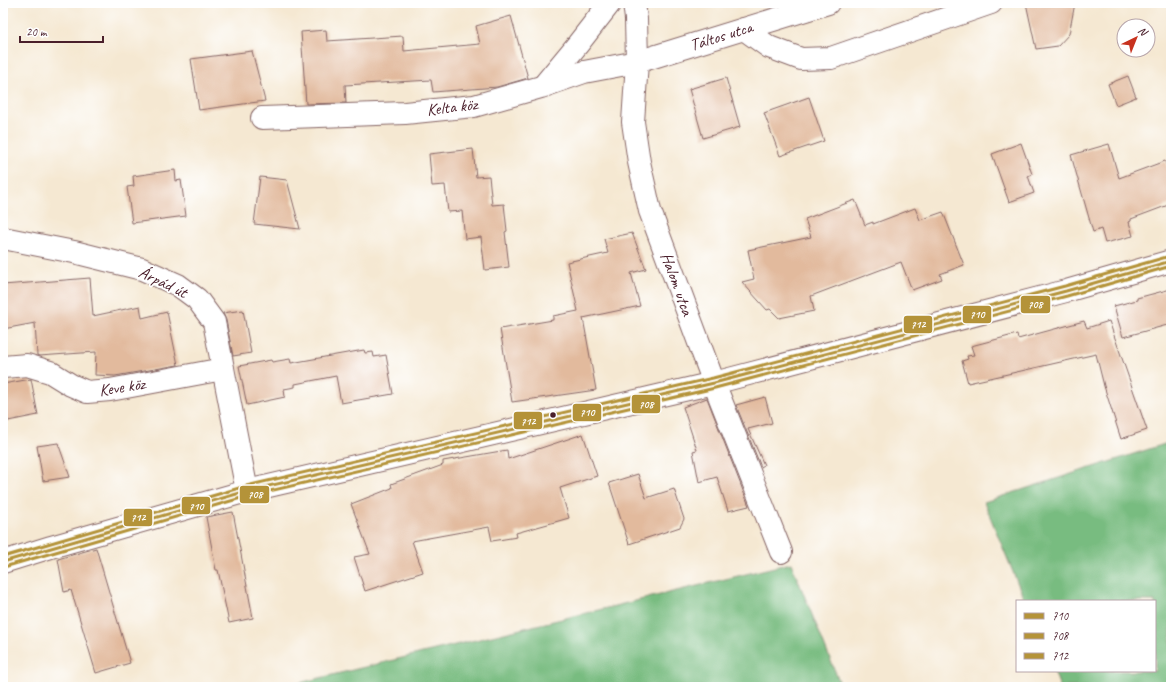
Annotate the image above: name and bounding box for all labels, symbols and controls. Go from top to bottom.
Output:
street label: Táltos utca [687,16,757,55]
scale bar [20,18,103,44]
north arrow [1116,18,1156,58]
text: N [1136,23,1152,40]
text: 20 m [26,24,48,40]
street label: Kelta köz [426,93,480,120]
street label: Halom utca [656,250,699,320]
street label: Árpád út [135,260,193,304]
line badge: 708 [1020,295,1051,314]
text: 708 [1028,297,1044,311]
line badge: 710 [962,305,992,324]
text: 710 [970,307,985,321]
line badge: 712 [903,315,933,334]
text: 712 [911,317,926,331]
street label: Keve köz [98,373,148,401]
line badge: 708 [631,394,661,414]
text: 708 [639,397,655,411]
line badge: 710 [572,403,602,422]
text: 710 [580,405,595,419]
unlabelled marker [548,410,558,420]
line badge: 712 [513,411,543,430]
text: 712 [521,414,536,428]
line badge: 708 [239,485,270,504]
text: 708 [248,487,264,501]
line badge: 710 [181,496,211,515]
text: 710 [189,499,204,513]
line badge: 712 [123,508,153,527]
text: 712 [131,510,146,524]
legend [1016,600,1156,672]
text: 710 [1052,608,1070,624]
text: 708 [1052,628,1070,644]
text: 712 [1052,648,1070,664]

